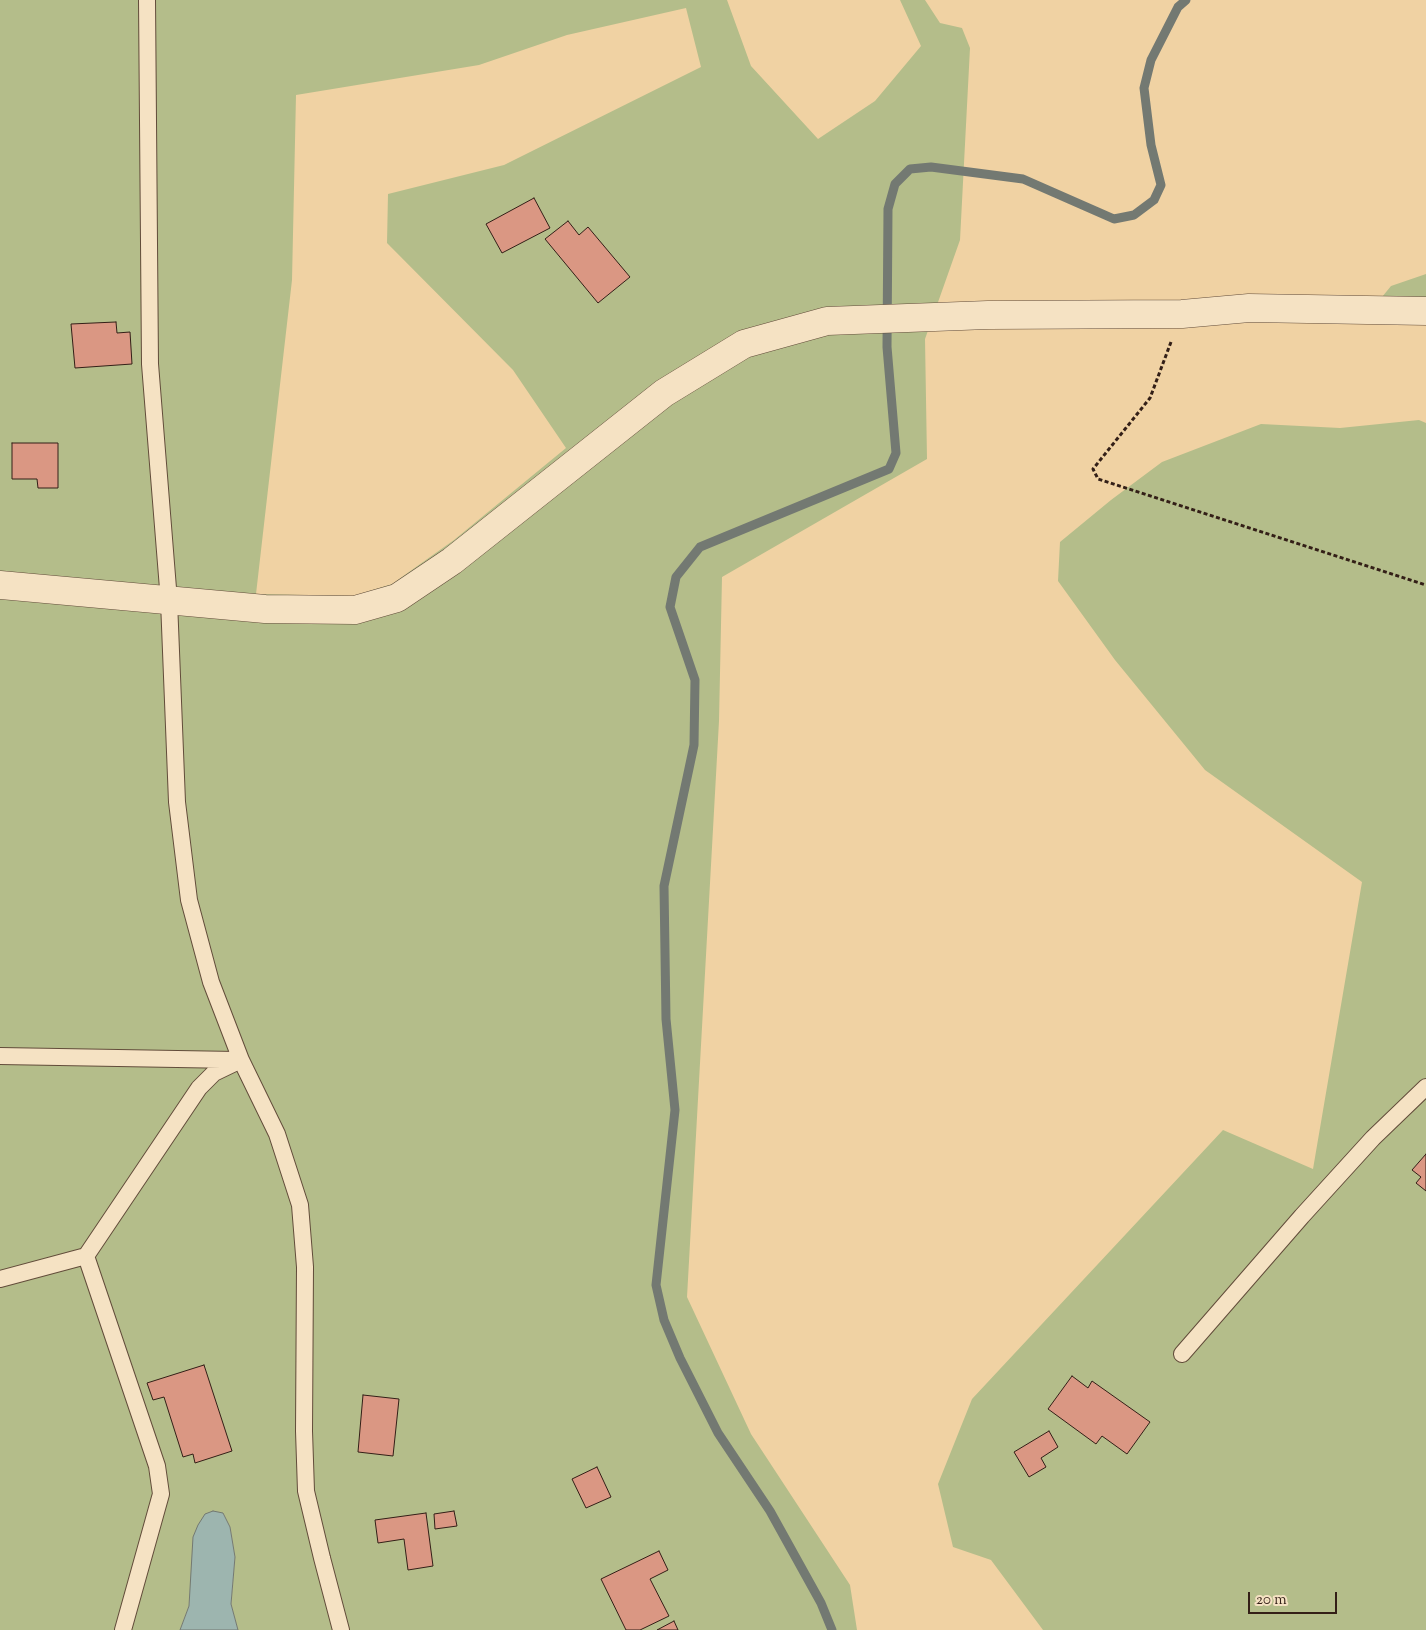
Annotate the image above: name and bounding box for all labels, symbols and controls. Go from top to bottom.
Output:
scale bar [1251,1582,1340,1614]
text: 20 m [1256,1590,1287,1611]

